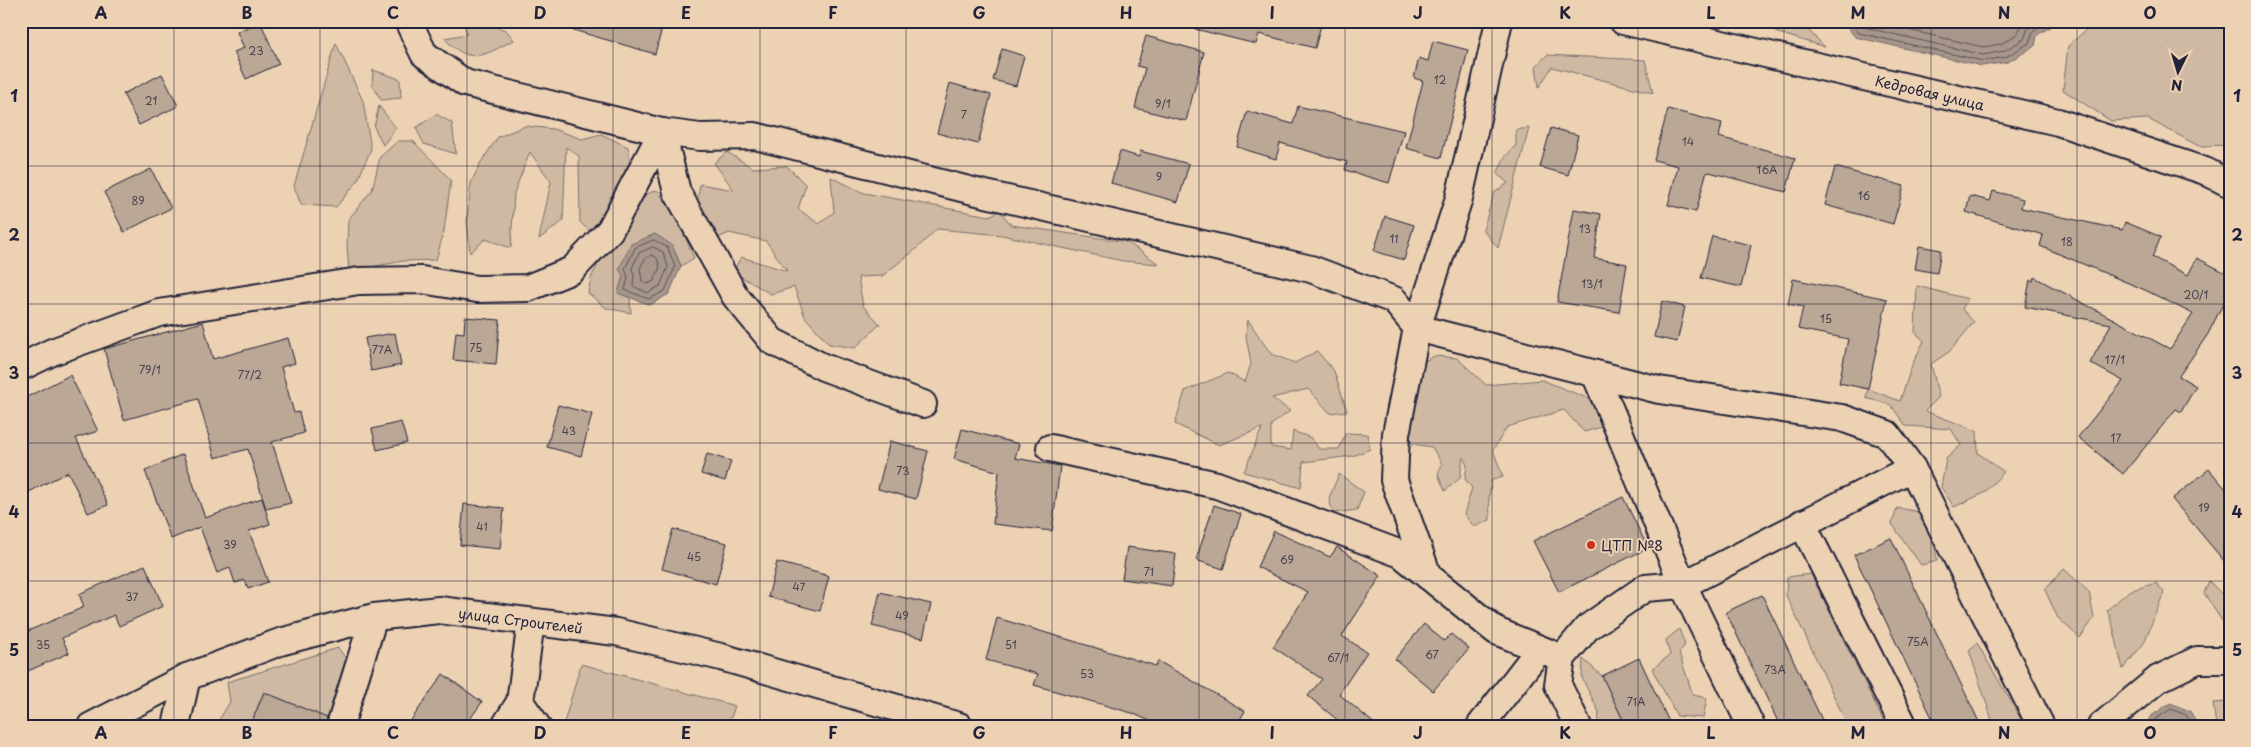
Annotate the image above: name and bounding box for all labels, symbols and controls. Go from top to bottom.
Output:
text: A [95,0,108,24]
text: B [242,0,253,24]
text: C [387,0,399,24]
text: D [534,0,546,24]
text: E [681,0,691,24]
text: F [828,0,838,24]
text: G [972,0,986,24]
text: H [1120,0,1132,24]
text: I [1269,0,1275,24]
text: J [1413,0,1423,24]
text: K [1559,0,1571,24]
text: L [1706,0,1716,24]
text: M [1850,0,1866,24]
text: N [1998,0,2010,24]
text: O [2144,0,2157,24]
house number: 23 [249,42,263,59]
north arrow [2154,48,2204,98]
street label: Кедровая улица [1873,69,1987,115]
house number: 12 [1434,71,1447,88]
text: N [2170,75,2183,96]
text: 1 [10,83,18,107]
text: 1 [2233,83,2241,107]
house number: 21 [145,92,157,109]
house number: 9/1 [1155,95,1171,112]
house number: 7 [961,106,967,123]
house number: 14 [1682,133,1694,150]
house number: 16А [1756,161,1778,178]
house number: 9 [1156,168,1162,185]
house number: 16 [1858,187,1871,204]
house number: 89 [131,192,145,209]
house number: 13 [1579,220,1591,237]
text: 2 [8,222,20,246]
text: 2 [2231,222,2243,246]
house number: 11 [1389,230,1399,247]
house number: 18 [2061,233,2073,250]
house number: 13/1 [1581,275,1603,292]
house number: 20/1 [2183,286,2209,303]
house number: 15 [1820,310,1832,327]
house number: 75 [470,339,482,356]
house number: 77А [372,341,393,358]
house number: 17/1 [2105,351,2125,368]
text: 3 [9,360,19,384]
text: 3 [2232,360,2242,384]
house number: 79/1 [139,361,161,378]
house number: 77/2 [238,366,262,383]
house number: 43 [562,422,576,439]
house number: 17 [2111,429,2122,446]
house number: 73 [896,462,910,479]
text: 4 [9,499,20,523]
house number: 19 [2198,499,2210,516]
text: 4 [2232,499,2243,523]
house number: 41 [476,518,488,535]
place label: ЦТП №8 [1601,535,1663,556]
house number: 39 [223,536,237,553]
marker: ЦТП №8 [1585,539,1597,551]
house number: 45 [687,548,701,565]
house number: 69 [1280,551,1294,568]
house number: 71 [1144,563,1154,580]
house number: 47 [793,578,806,595]
house number: 37 [126,588,139,605]
street label: улица Строителей [457,602,584,638]
house number: 49 [895,607,909,624]
house number: 75А [1907,633,1929,650]
house number: 35 [36,636,50,653]
house number: 51 [1005,636,1017,653]
text: 5 [9,637,19,661]
text: 5 [2232,637,2242,661]
house number: 67 [1425,646,1439,663]
house number: 67/1 [1327,649,1349,666]
house number: 73А [1764,661,1786,678]
house number: 53 [1080,665,1094,682]
house number: 71А [1627,693,1646,710]
text: A [95,720,108,744]
text: B [242,720,253,744]
text: C [387,720,399,744]
text: D [534,720,546,744]
text: E [681,720,691,744]
text: F [828,720,838,744]
text: G [972,720,986,744]
text: H [1120,720,1132,744]
text: I [1269,720,1275,744]
text: J [1413,720,1423,744]
text: K [1559,720,1571,744]
text: L [1706,720,1716,744]
text: M [1850,720,1866,744]
text: N [1998,720,2010,744]
text: O [2144,720,2157,744]

